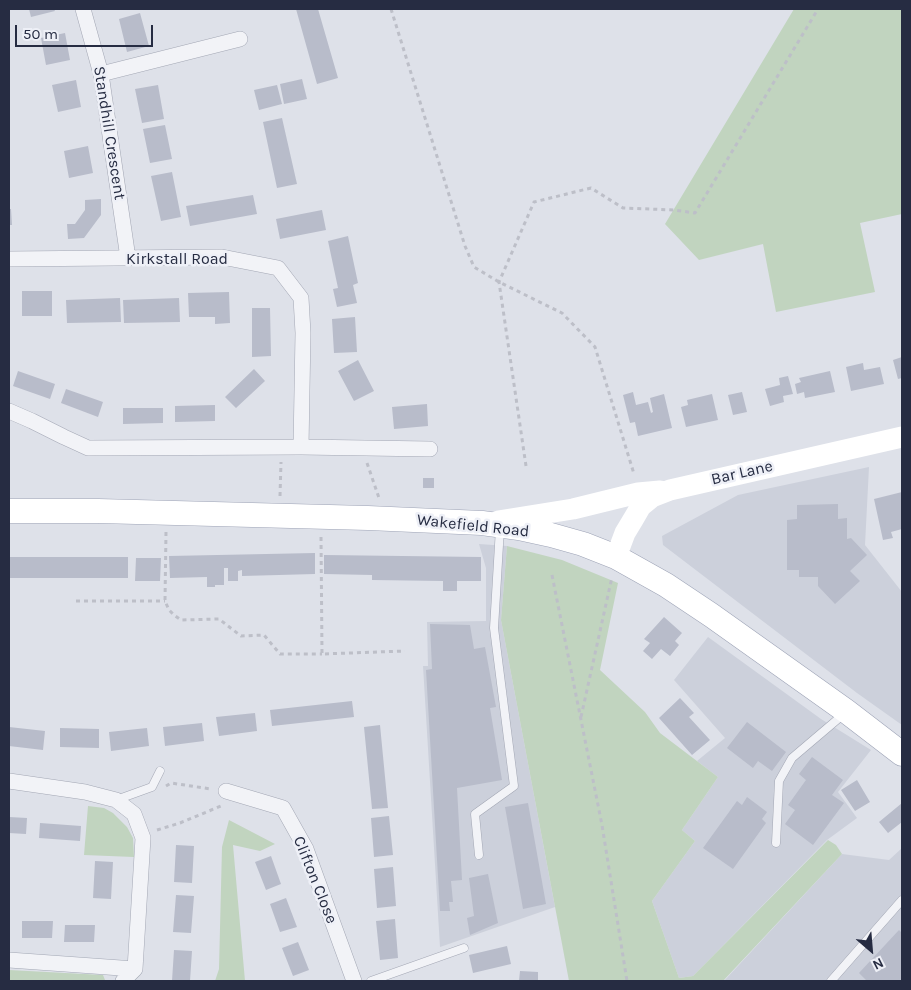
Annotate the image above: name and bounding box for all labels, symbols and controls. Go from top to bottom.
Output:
scale bar [18,15,155,47]
text: 50 m [23,25,58,43]
street label: Standhill Crescent [89,65,129,201]
street label: Kirkstall Road [126,249,228,269]
street label: Bar Lane [709,457,775,489]
street label: Wakefield Road [416,511,530,541]
street label: Clifton Close [289,834,341,926]
north arrow [846,925,896,975]
text: N [870,954,886,974]

